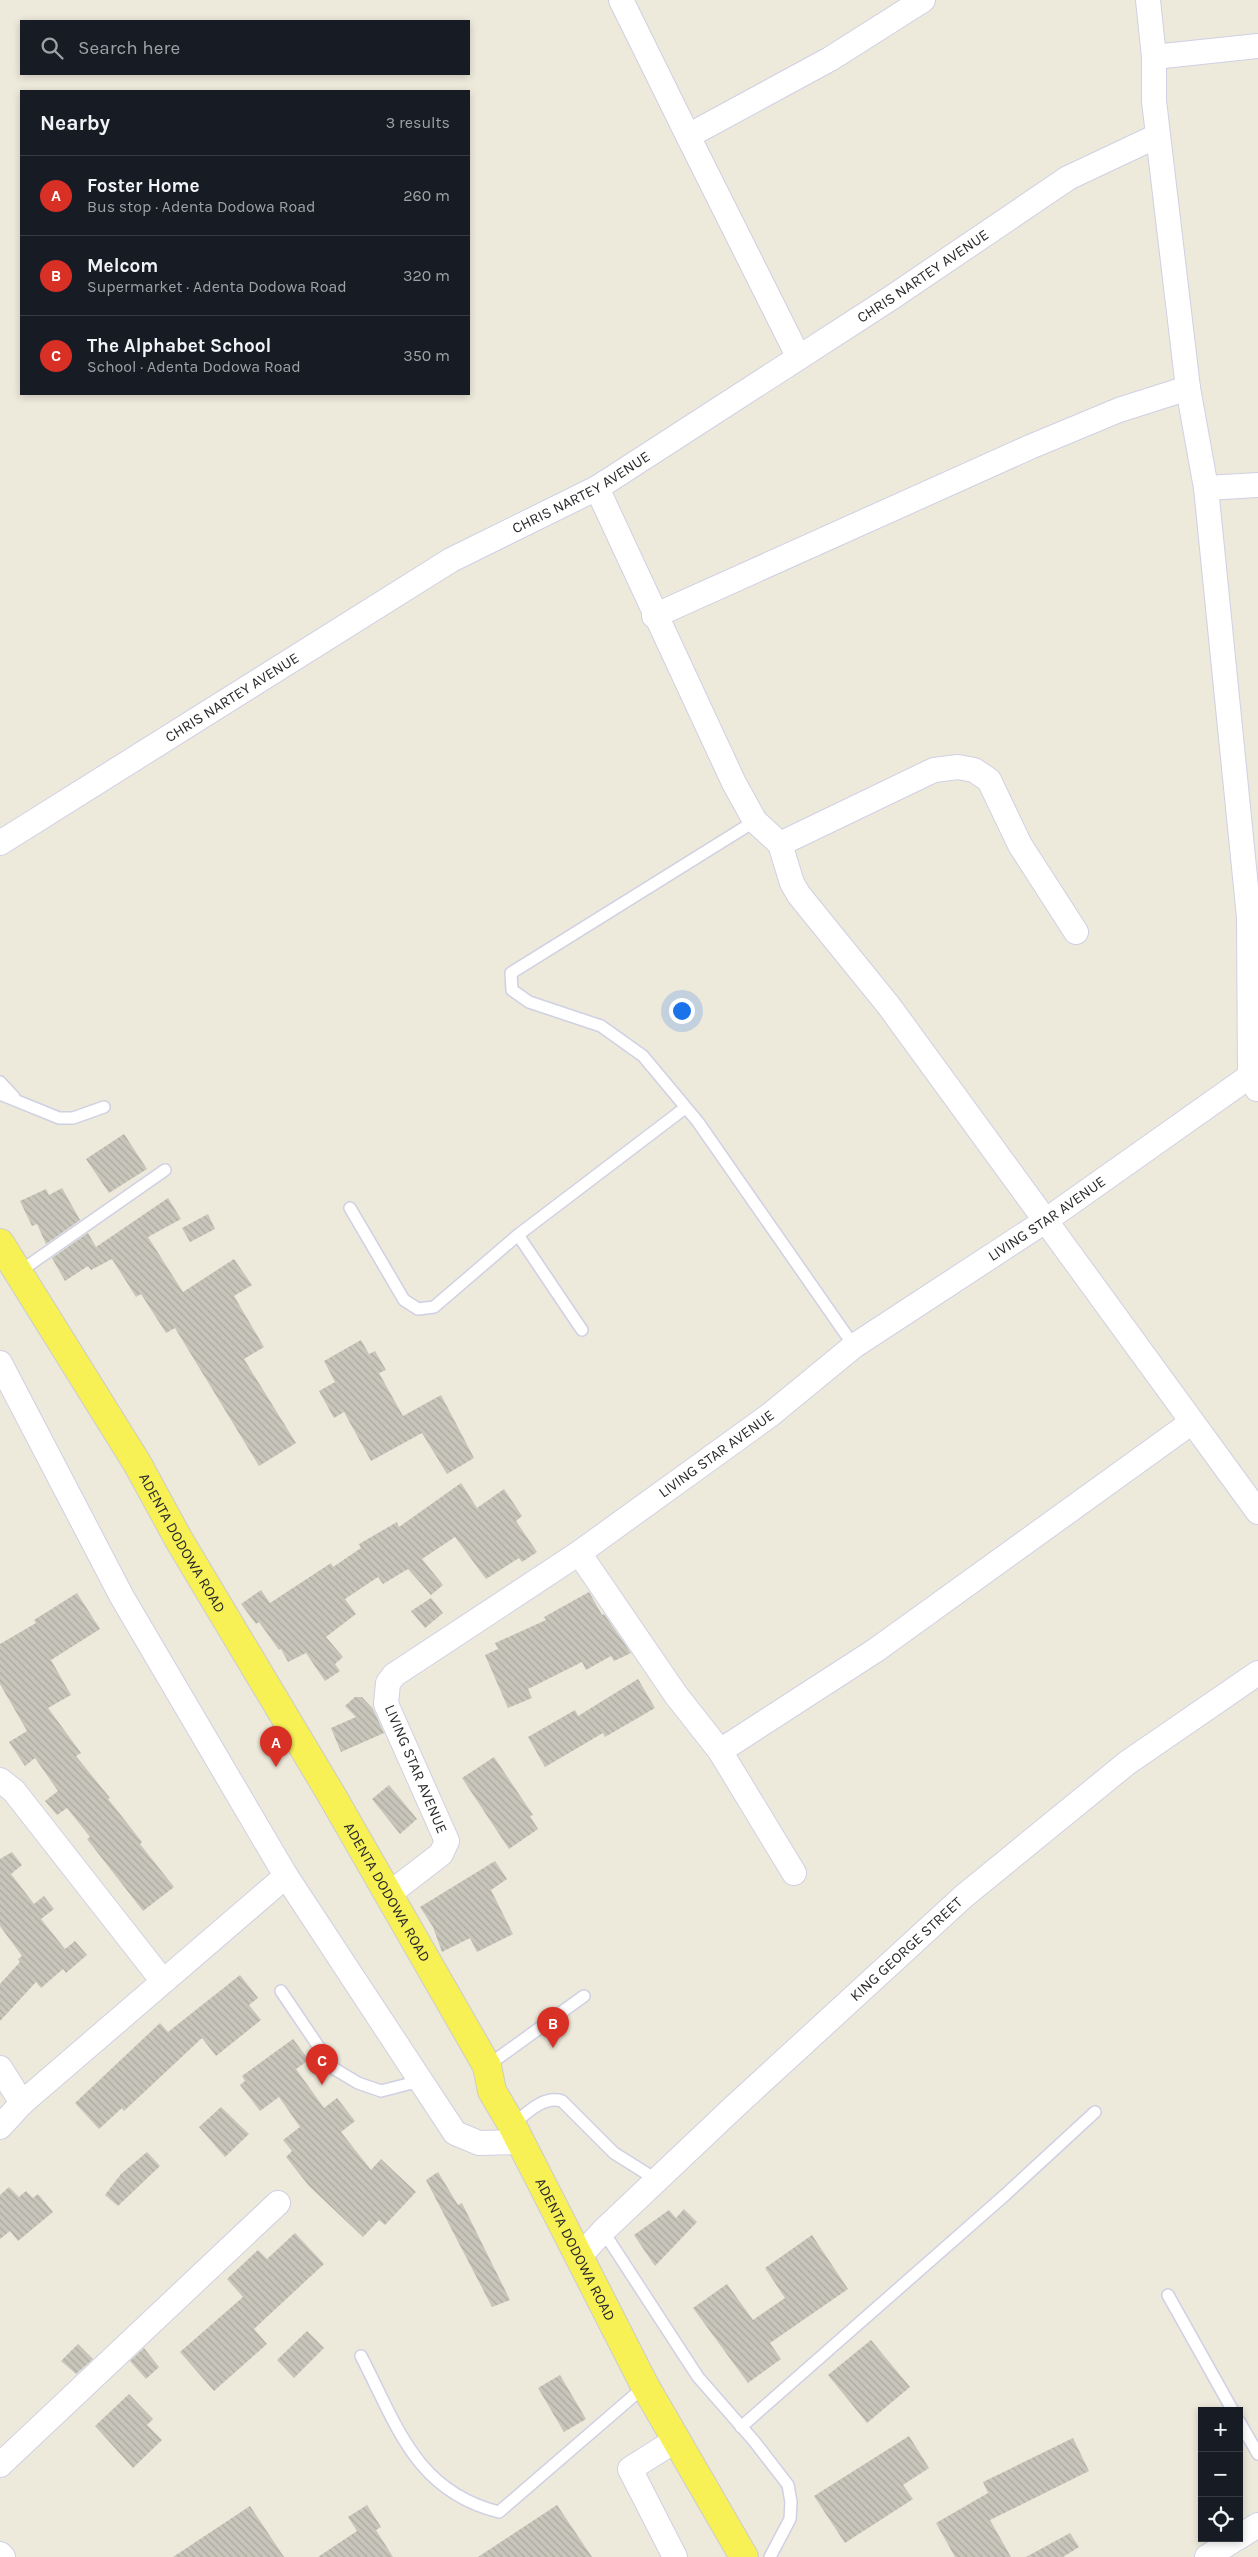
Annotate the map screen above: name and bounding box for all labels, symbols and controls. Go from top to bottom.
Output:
search box [20,20,470,75]
icon: search [38,34,66,62]
text: Search here [78,37,180,59]
text: Nearby [40,111,110,135]
text: 3 results [386,113,450,132]
text: Foster Home [87,175,200,197]
text: A [51,186,61,205]
text: 260 m [403,186,450,205]
text: Bus stop · Adenta Dodowa Road [87,197,316,216]
street label: CHRIS NARTEY AVENUE [854,225,992,327]
text: Melcom [87,255,158,277]
text: B [51,266,61,285]
text: 320 m [403,266,450,285]
text: Supermarket · Adenta Dodowa Road [87,277,347,296]
text: The Alphabet School [87,335,271,357]
text: C [51,346,61,365]
text: 350 m [403,346,450,365]
text: School · Adenta Dodowa Road [87,357,301,376]
street label: CHRIS NARTEY AVENUE [509,447,653,537]
street label: CHRIS NARTEY AVENUE [162,649,302,746]
your location [669,998,695,1024]
street label: LIVING STAR AVENUE [985,1172,1109,1265]
street label: LIVING STAR AVENUE [655,1406,778,1502]
street label: ADENTA DODOWA ROAD [135,1470,229,1616]
street label: LIVING STAR AVENUE [381,1702,451,1836]
pin: A [260,1726,292,1767]
street label: ADENTA DODOWA ROAD [340,1819,434,1965]
street label: KING GEORGE STREET [846,1893,966,2005]
pin: B [537,2007,569,2048]
pin: C [306,2044,338,2085]
street label: ADENTA DODOWA ROAD [531,2175,619,2324]
map controls [1198,2407,1243,2542]
button: + [1198,2407,1243,2452]
button: − [1198,2452,1243,2497]
button: locate [1198,2497,1243,2542]

